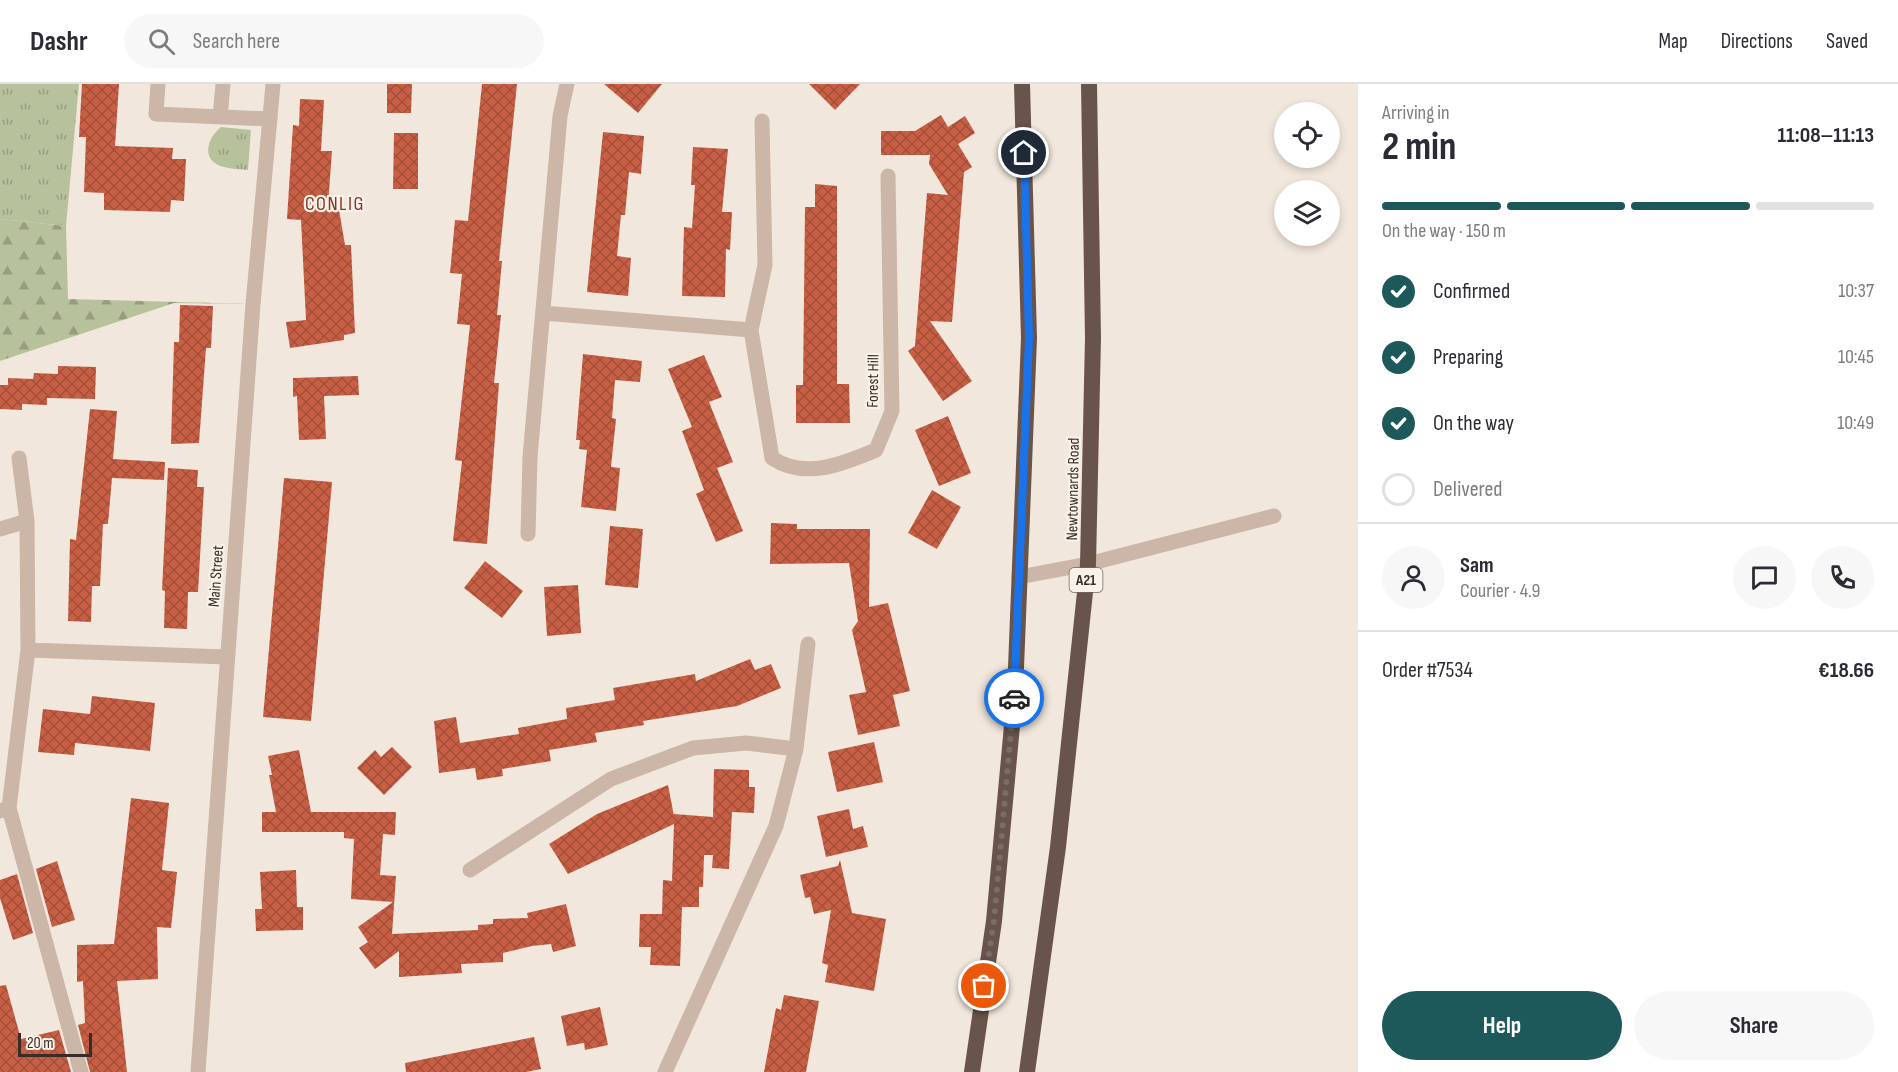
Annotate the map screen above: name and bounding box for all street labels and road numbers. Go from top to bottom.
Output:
street label: Forest Hill [864,354,883,408]
street label: Newtownards Road [1063,437,1084,541]
street label: Main Street [205,545,228,608]
road number: A21 [1070,568,1102,592]

